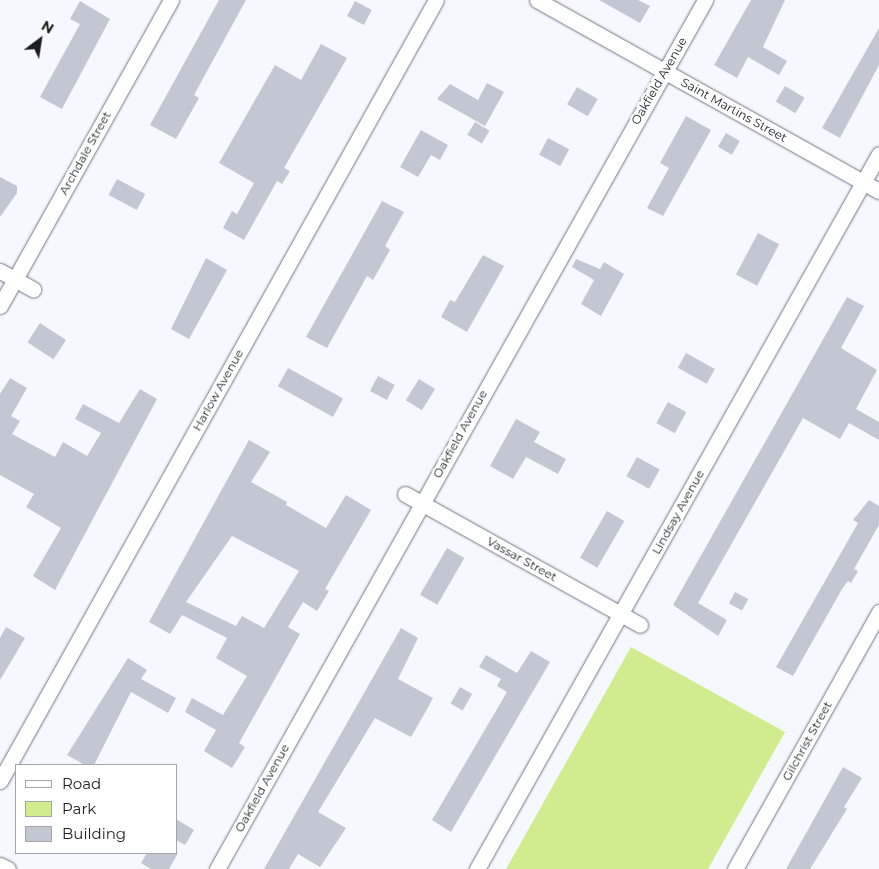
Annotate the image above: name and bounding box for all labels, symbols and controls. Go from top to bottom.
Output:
north arrow [15,15,65,65]
text: N [38,17,57,38]
street label: Oakfield Avenue [628,35,690,127]
street label: Saint Martins Street [679,75,789,145]
street label: Archdale Street [56,109,114,197]
street label: Harlow Avenue [190,347,246,433]
street label: Oakfield Avenue [430,387,490,481]
street label: Lindsay Avenue [649,467,707,557]
street label: Vassar Street [484,534,560,584]
street label: Gilchrist Street [779,699,835,783]
street label: Oakfield Avenue [232,741,292,835]
legend [15,764,178,854]
text: Road [62,774,101,793]
text: Park [62,799,96,818]
text: Building [62,824,126,843]

